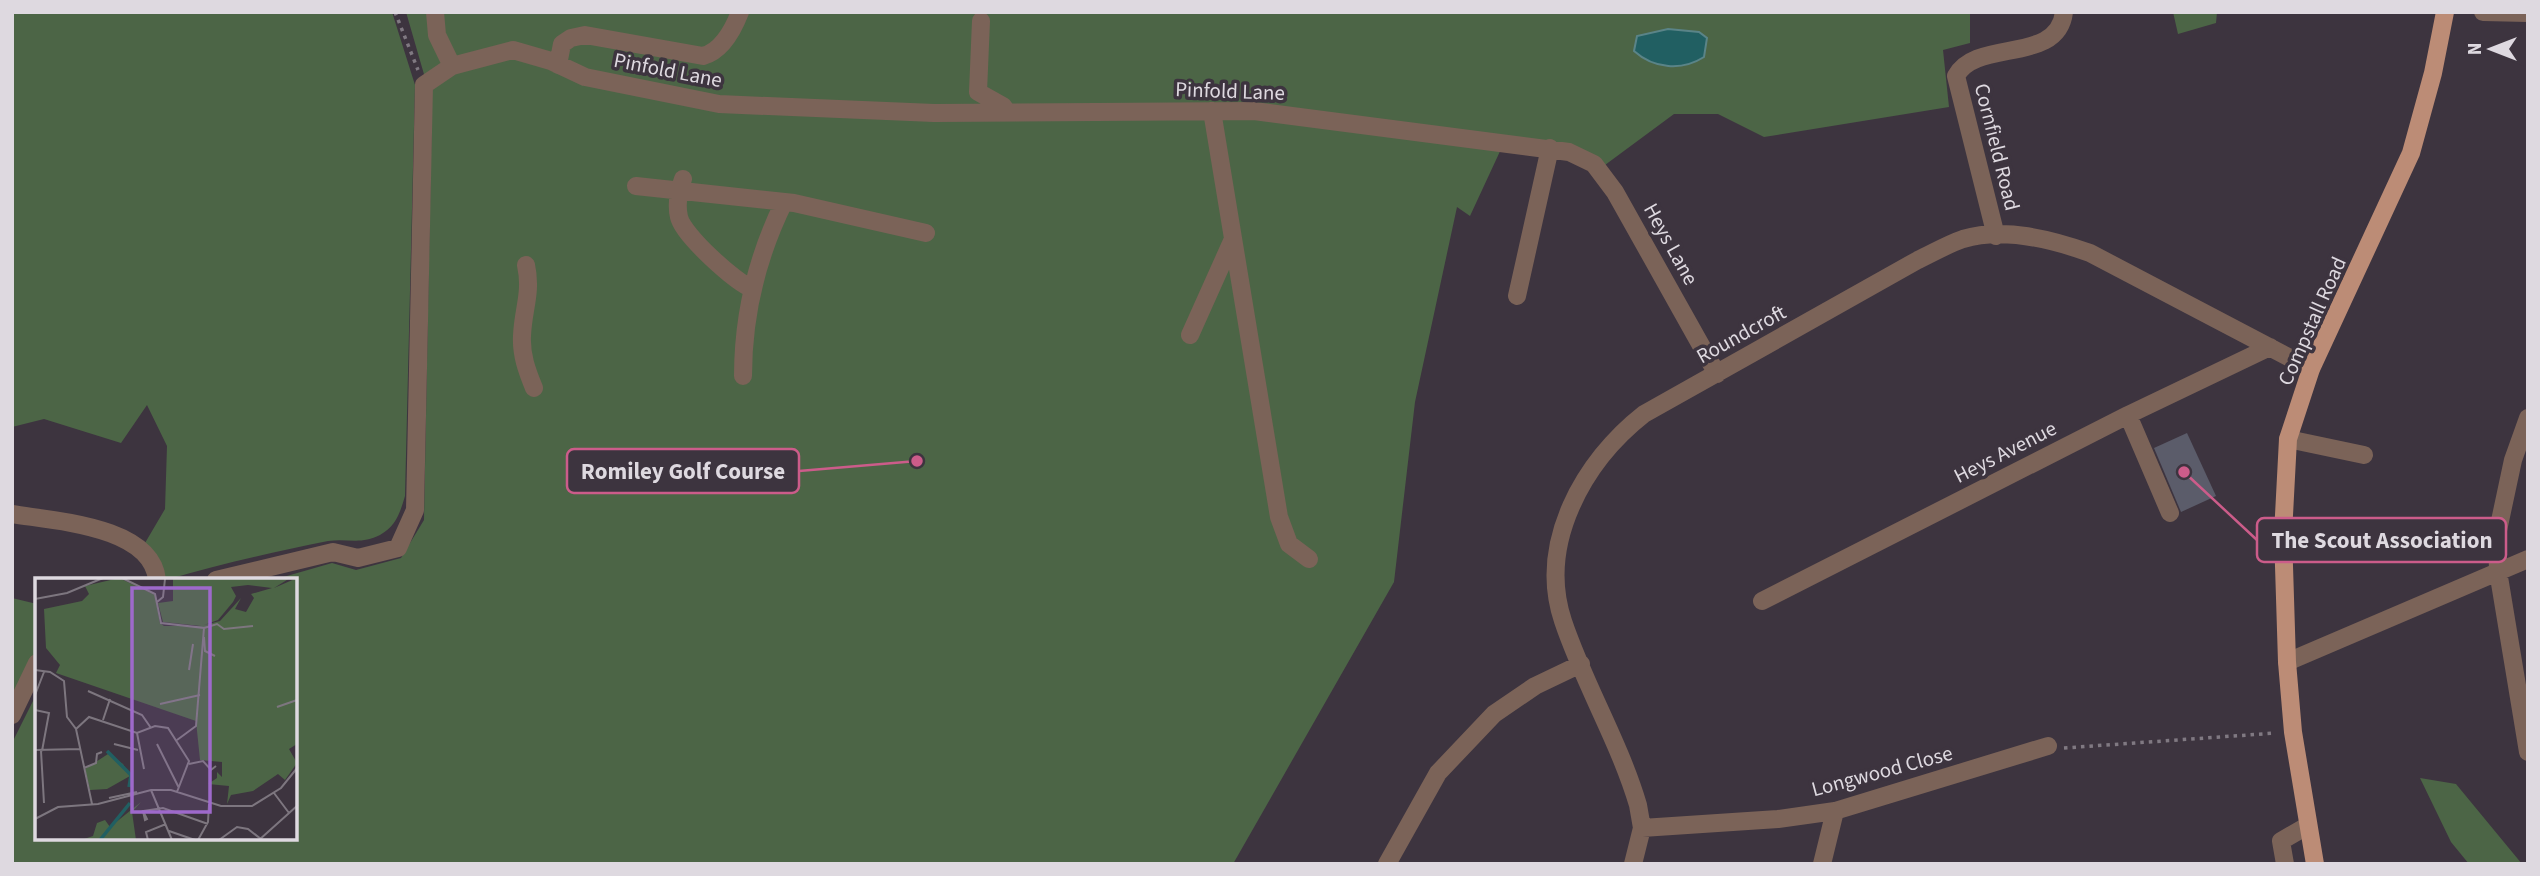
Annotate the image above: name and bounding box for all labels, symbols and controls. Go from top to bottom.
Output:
north arrow [2456,14,2526,84]
text: N [2462,43,2489,55]
street label: Pinfold Lane [611,45,725,95]
street label: Pinfold Lane [1175,74,1285,108]
street label: Cornfield Road [1967,80,2027,214]
street label: Heys Lane [1636,197,1706,291]
street label: Compstall Road [2270,252,2354,390]
street label: Roundcroft [1691,297,1792,371]
street label: Heys Avenue [1948,413,2062,491]
callout: Romiley Golf Course [567,449,799,493]
text: Romiley Golf Course [581,455,785,488]
callout: The Scout Association [2257,518,2506,562]
text: The Scout Association [2271,524,2493,557]
inset map [35,578,298,841]
street label: Longwood Close [1808,738,1956,804]

